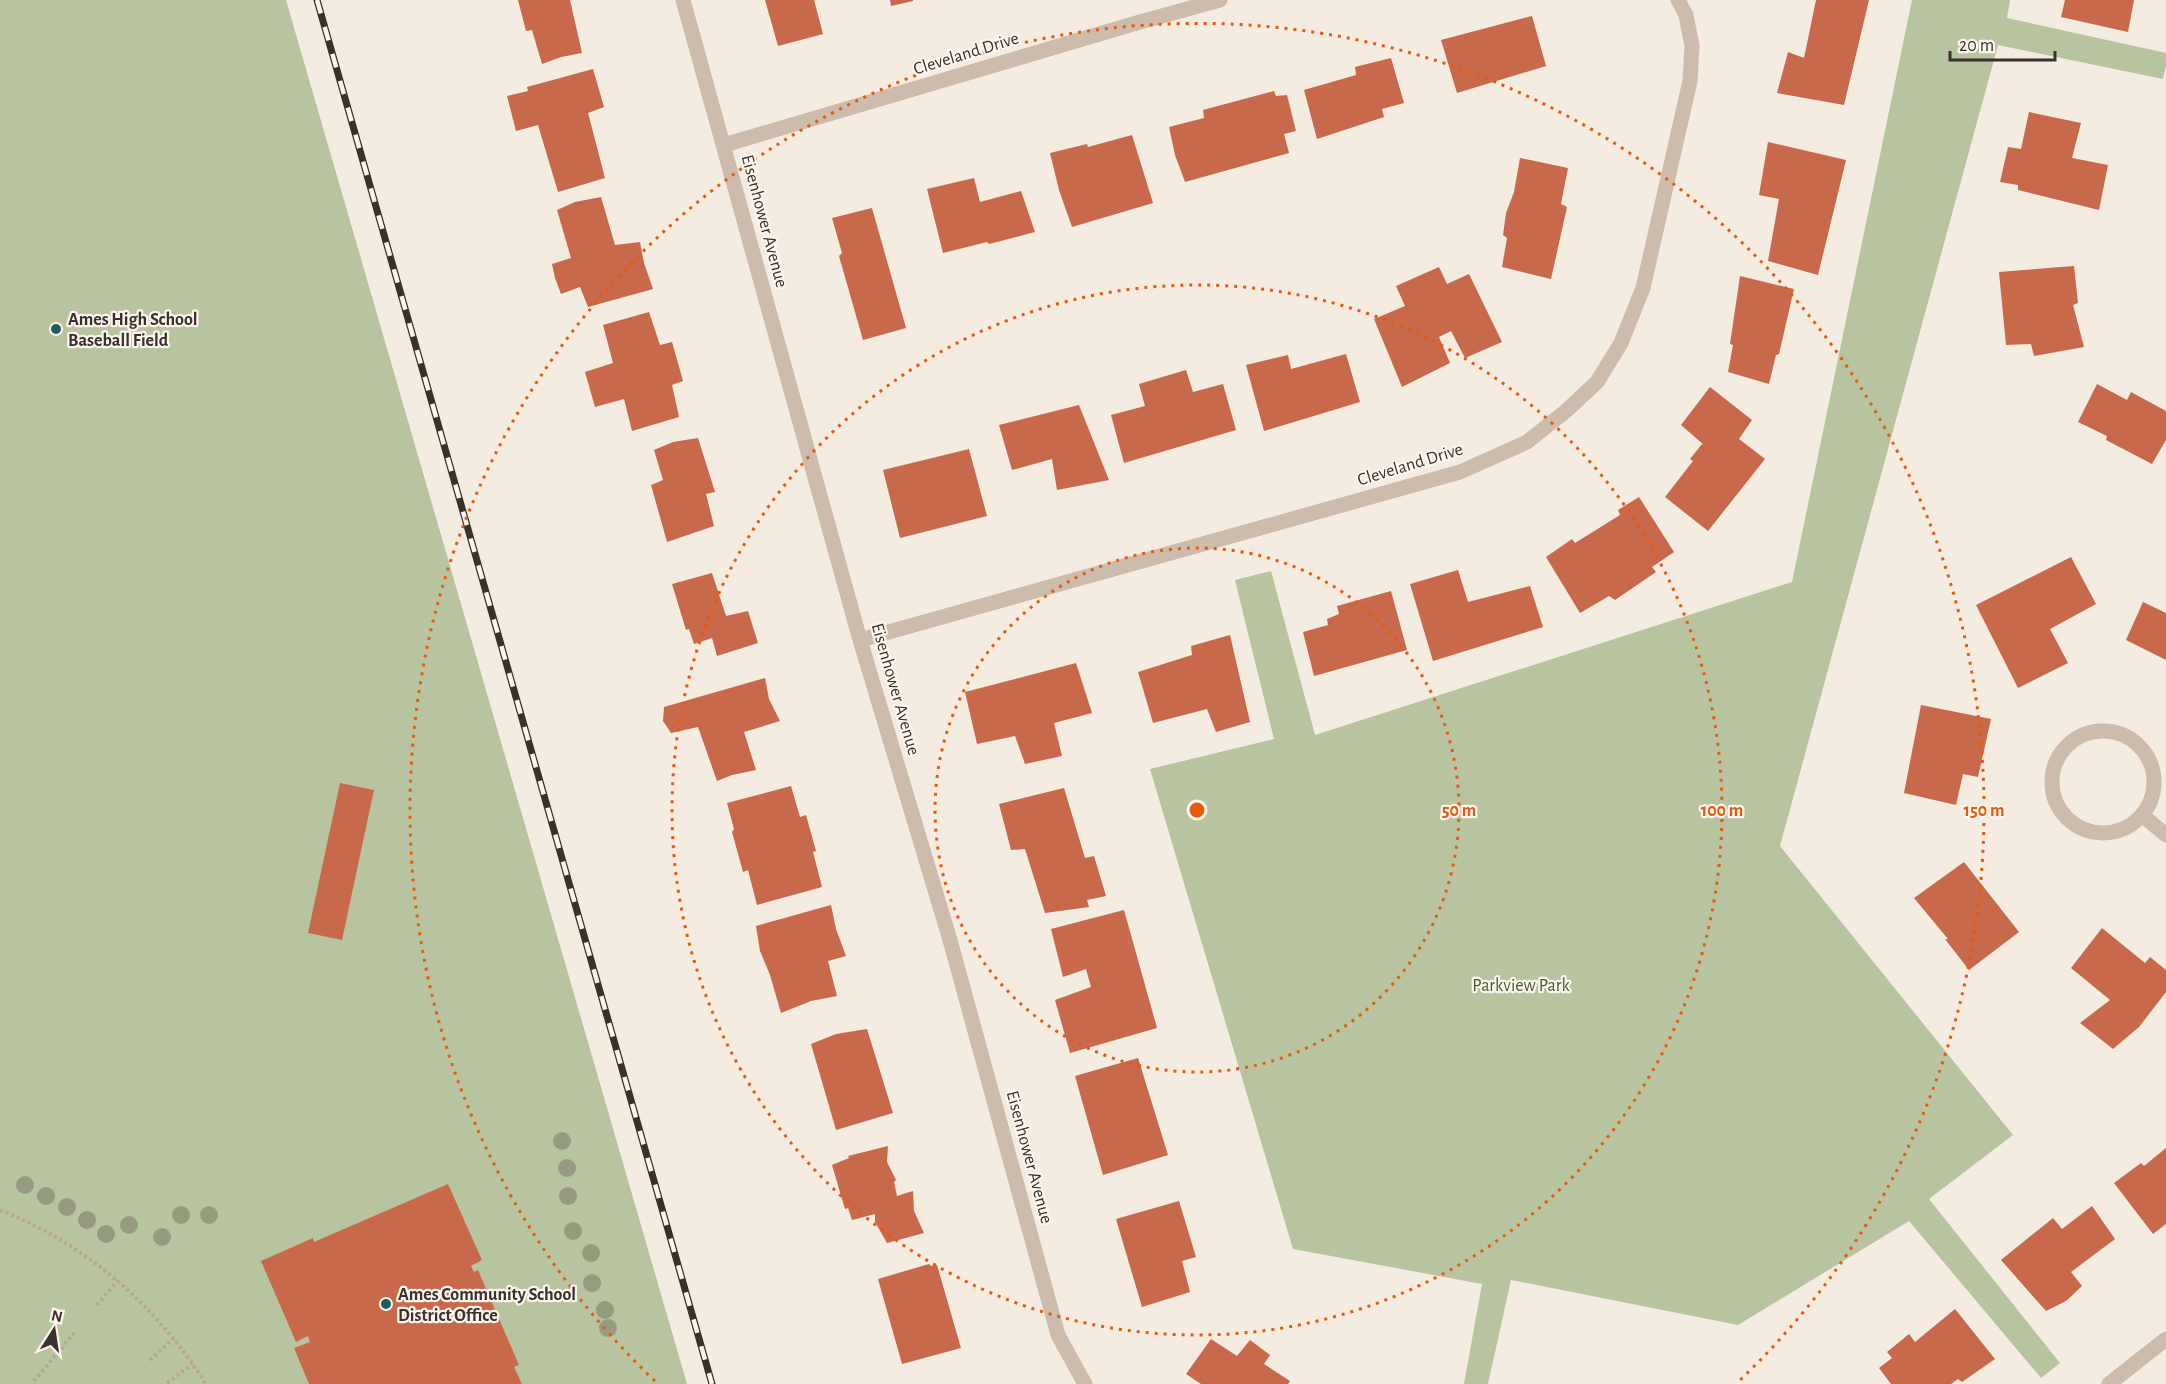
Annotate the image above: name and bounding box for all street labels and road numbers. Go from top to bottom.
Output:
street label: Cleveland Drive [911,29,1021,79]
street label: Eisenhower Avenue [738,153,790,290]
street label: Cleveland Drive [1355,440,1465,490]
street label: Eisenhower Avenue [868,621,923,757]
street label: Eisenhower Avenue [1003,1089,1055,1226]

